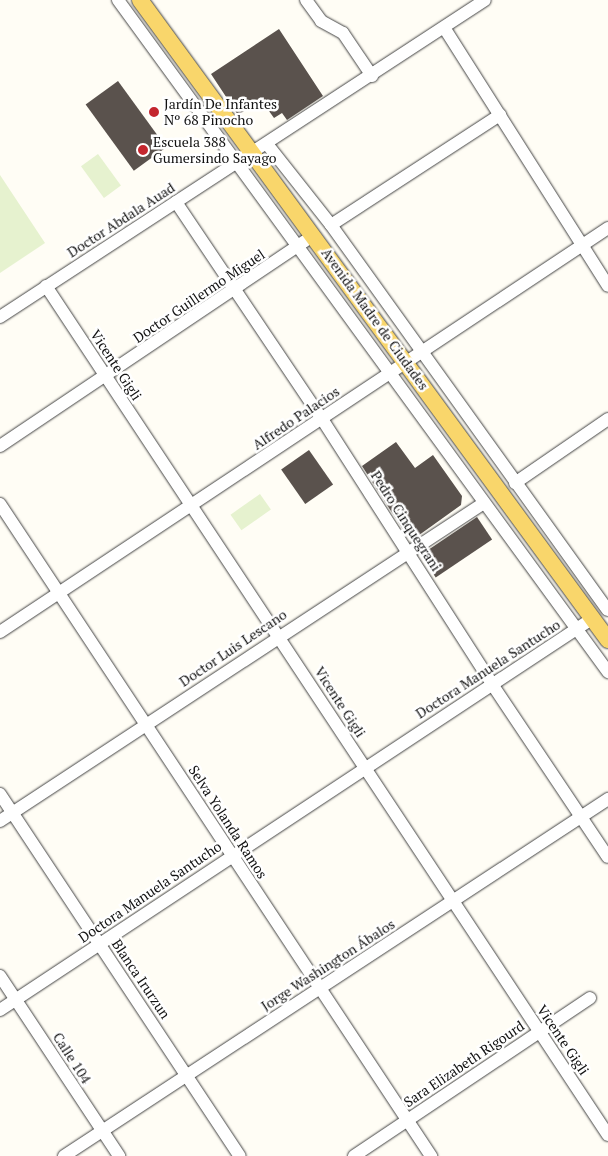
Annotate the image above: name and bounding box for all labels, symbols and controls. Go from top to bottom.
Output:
place label: Jardín De Infantes Nº 68 Pinocho [164,96,277,128]
marker: Jardín De Infantes Nº 68 Pinocho [148,106,160,118]
place label: Escuela 388 Gumersindo Sayago [153,134,276,166]
marker: Escuela 388 Gumersindo Sayago [137,144,149,156]
street label: Doctor Abdala Auad [64,179,178,261]
street label: Avenida Madre de Ciudades [318,245,432,393]
street label: Doctor Guillermo Miguel [130,246,268,346]
street label: Vicente Gigli [87,327,145,403]
street label: Alfredo Palacios [249,383,343,453]
street label: Pedro Cinquegrani [367,468,445,574]
street label: Doctor Luis Lescano [176,606,290,690]
street label: Doctora Manuela Santucho [413,616,563,722]
street label: Vicente Gigli [311,664,369,740]
street label: Selva Yolanda Ramos [185,762,271,882]
street label: Doctora Manuela Santucho [75,838,225,946]
street label: Jorge Washington Ábalos [258,915,398,1015]
street label: Blanca Irurzun [108,936,174,1022]
street label: Vicente Gigli [533,1002,593,1078]
street label: Sara Elizabeth Rigourd [401,1017,527,1111]
street label: Calle 104 [49,1029,95,1087]

